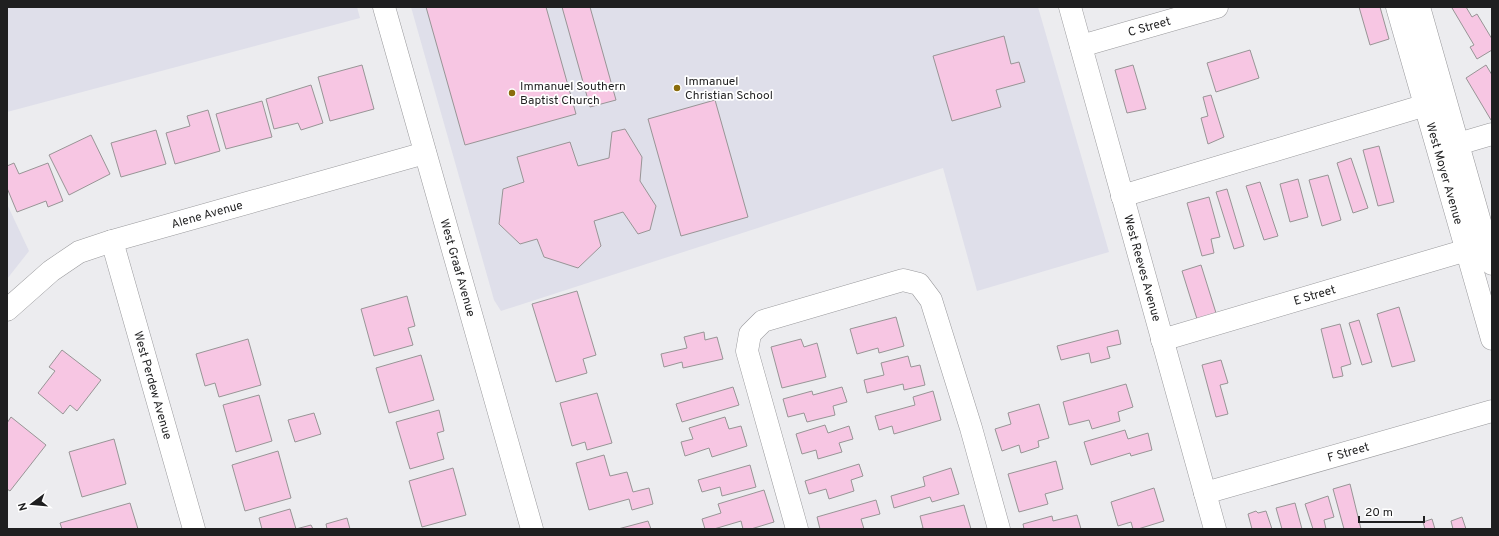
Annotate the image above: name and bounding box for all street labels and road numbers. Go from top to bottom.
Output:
street label: C Street [1126,14,1173,41]
street label: West Moyer Avenue [1421,121,1466,227]
street label: Alene Avenue [169,198,245,233]
street label: West Reeves Avenue [1119,213,1164,324]
street label: West Graaf Avenue [435,217,478,319]
street label: E Street [1292,282,1338,310]
street label: West Perdew Avenue [129,330,175,442]
street label: F Street [1326,439,1371,467]

